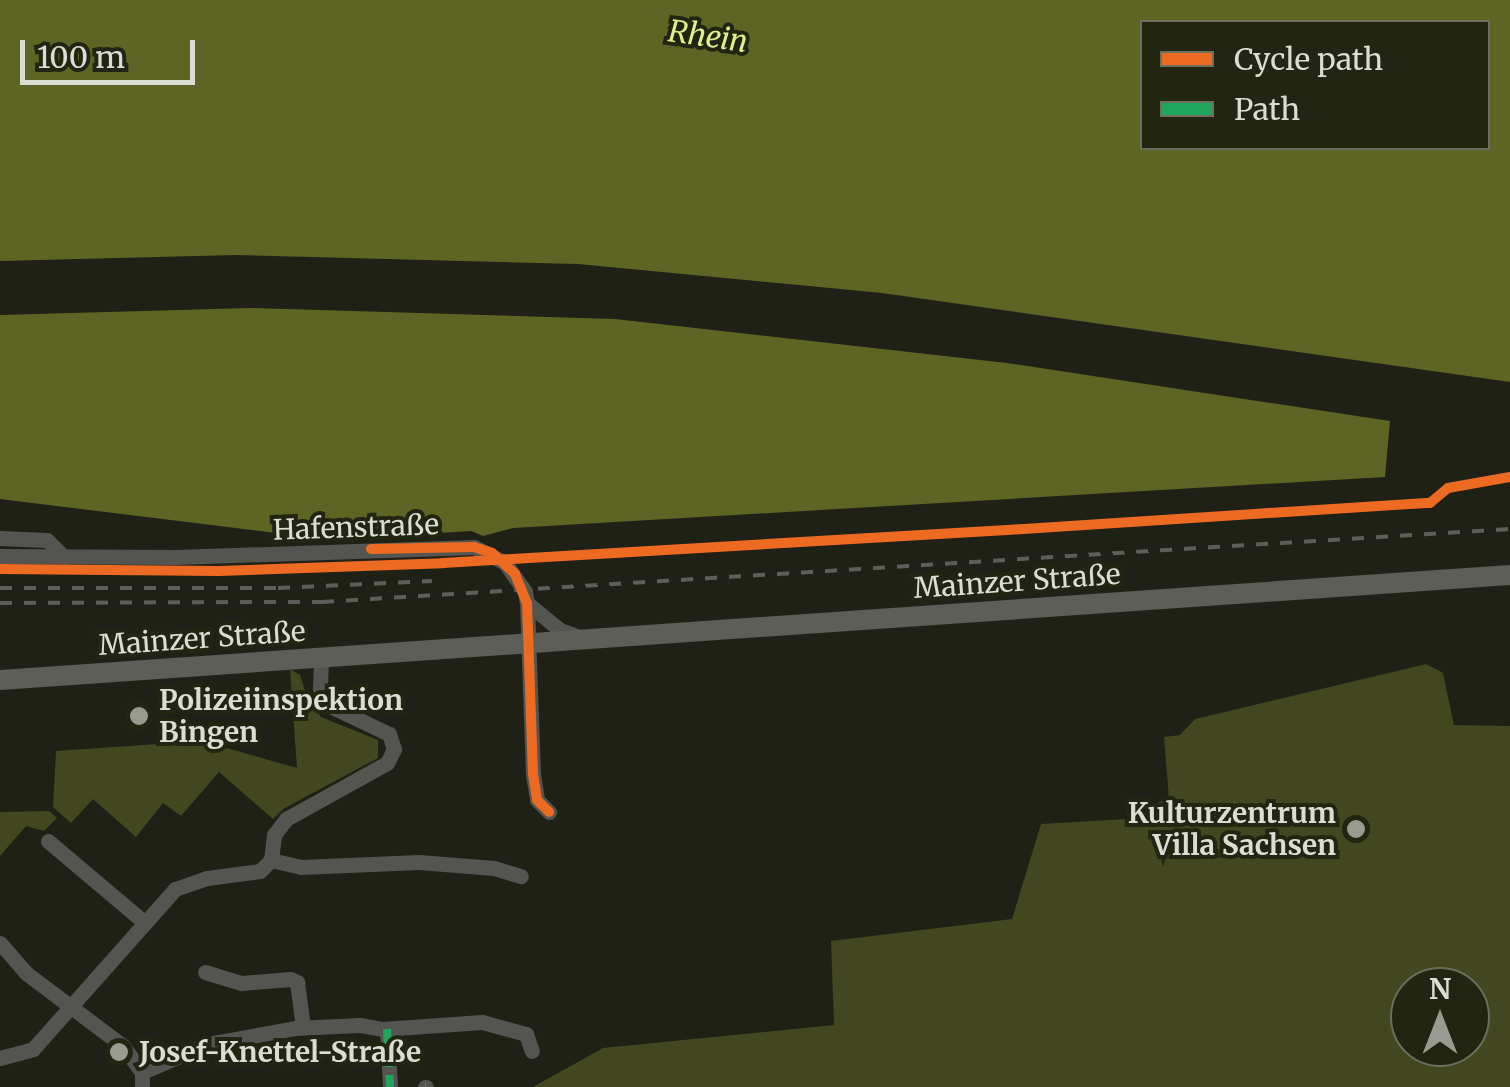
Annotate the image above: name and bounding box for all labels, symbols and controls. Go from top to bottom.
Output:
water label: Rhein [666,13,750,59]
scale bar [25,20,200,82]
legend [1140,20,1490,150]
text: 100 m [37,38,125,76]
text: Cycle path [1234,40,1383,78]
text: Path [1234,90,1300,128]
street label: Hafenstraße [272,507,440,547]
street label: Mainzer Straße [912,557,1122,605]
street label: Mainzer Straße [97,614,307,662]
place label: Polizeiinspektion Bingen [159,683,403,749]
marker: Polizeiinspektion Bingen [128,705,150,727]
place label: Kulturzentrum Villa Sachsen [1128,796,1336,862]
marker: Kulturzentrum Villa Sachsen [1345,818,1367,840]
north arrow [1390,967,1490,1067]
text: N [1429,971,1451,1007]
place label: Josef-Knettel-Straße [139,1035,421,1069]
marker: Josef-Knettel-Straße [108,1041,130,1063]

